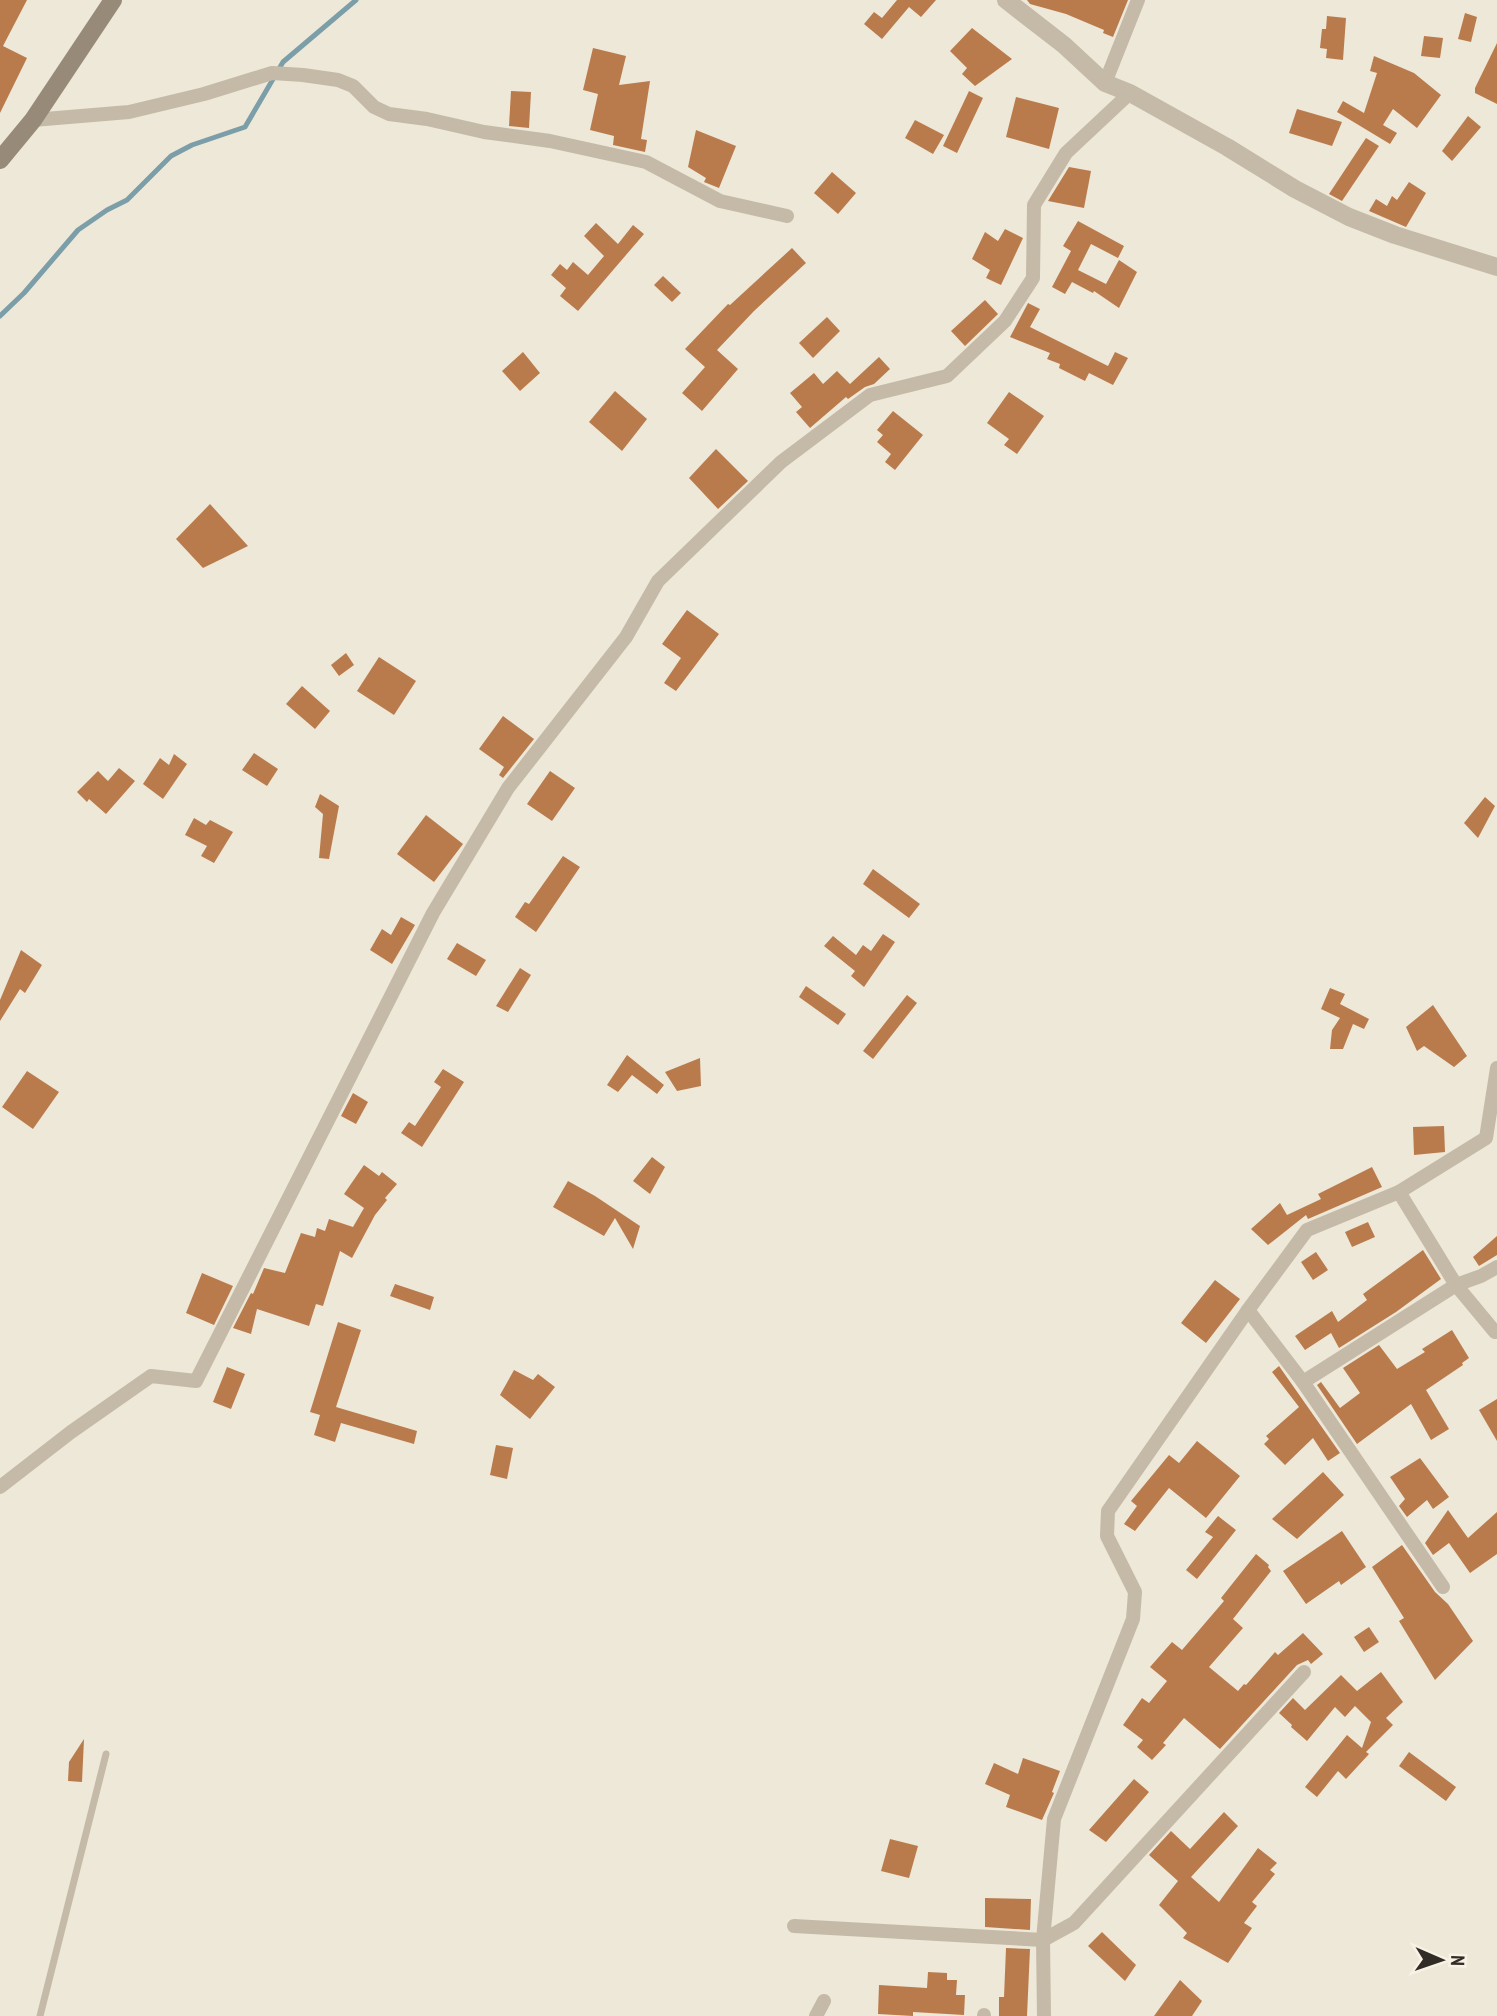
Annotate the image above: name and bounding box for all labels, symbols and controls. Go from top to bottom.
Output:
north arrow [1406,1925,1476,1995]
text: N [1446,1955,1470,1966]

